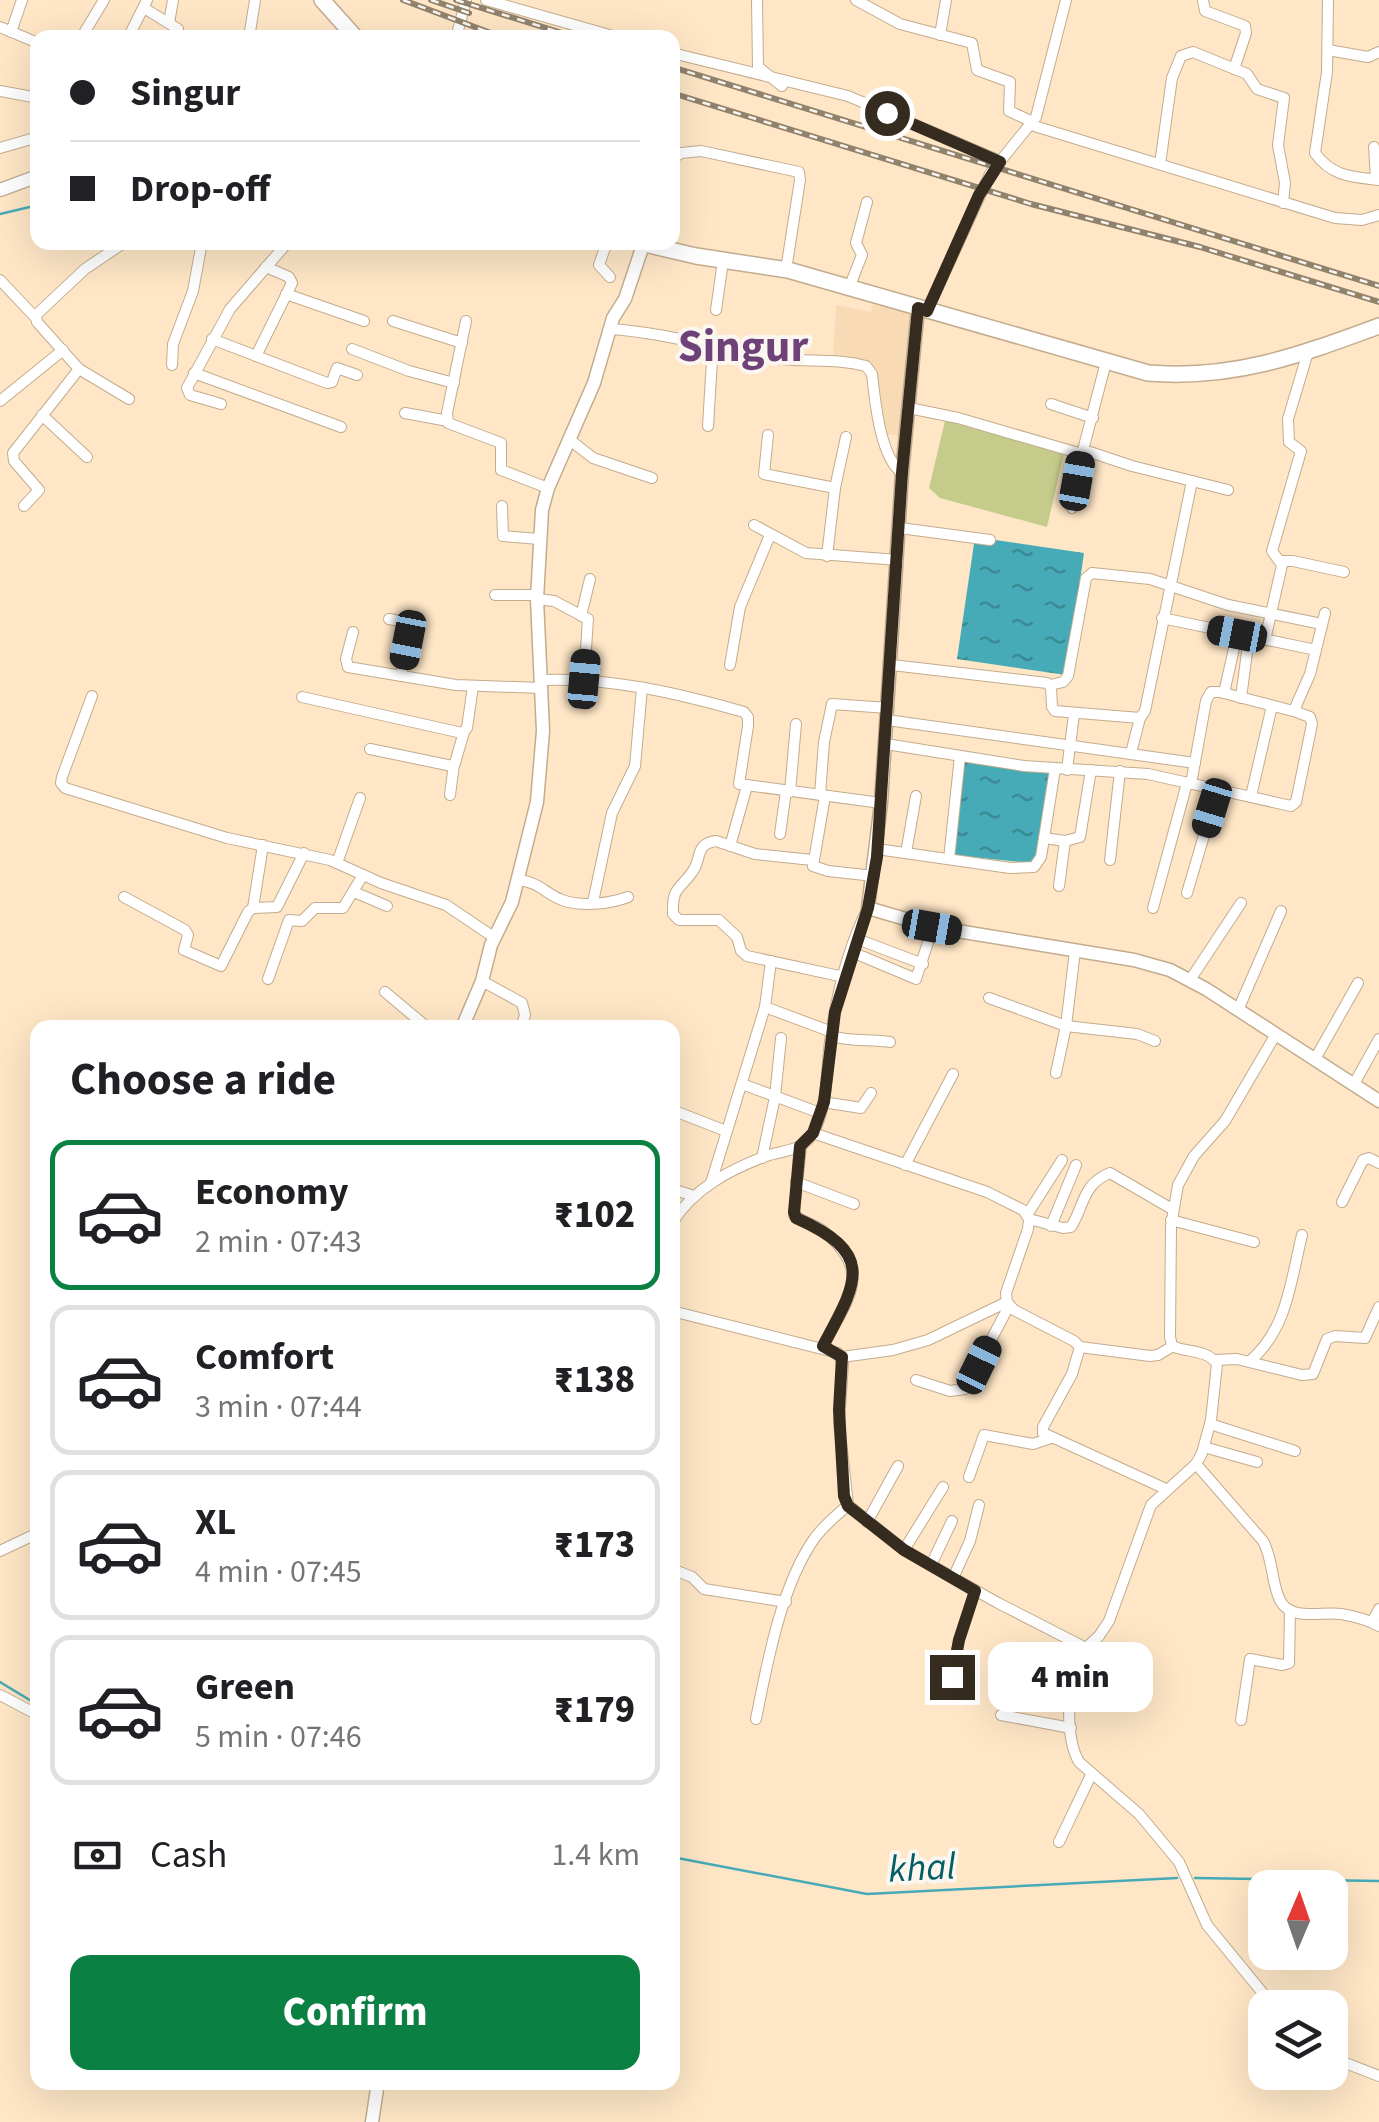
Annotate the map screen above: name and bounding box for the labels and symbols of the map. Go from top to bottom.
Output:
route start [865,91,910,136]
district label: Singur [678,315,808,379]
car [1057,449,1097,513]
car [388,608,428,672]
car [1205,614,1269,654]
car [566,648,602,710]
car [1189,775,1235,841]
car [900,907,964,947]
car [952,1331,1006,1399]
callout: 4 min [987,1642,1152,1712]
route end [930,1655,975,1700]
water label: khal [887,1839,958,1897]
north arrow [1248,1870,1348,1970]

